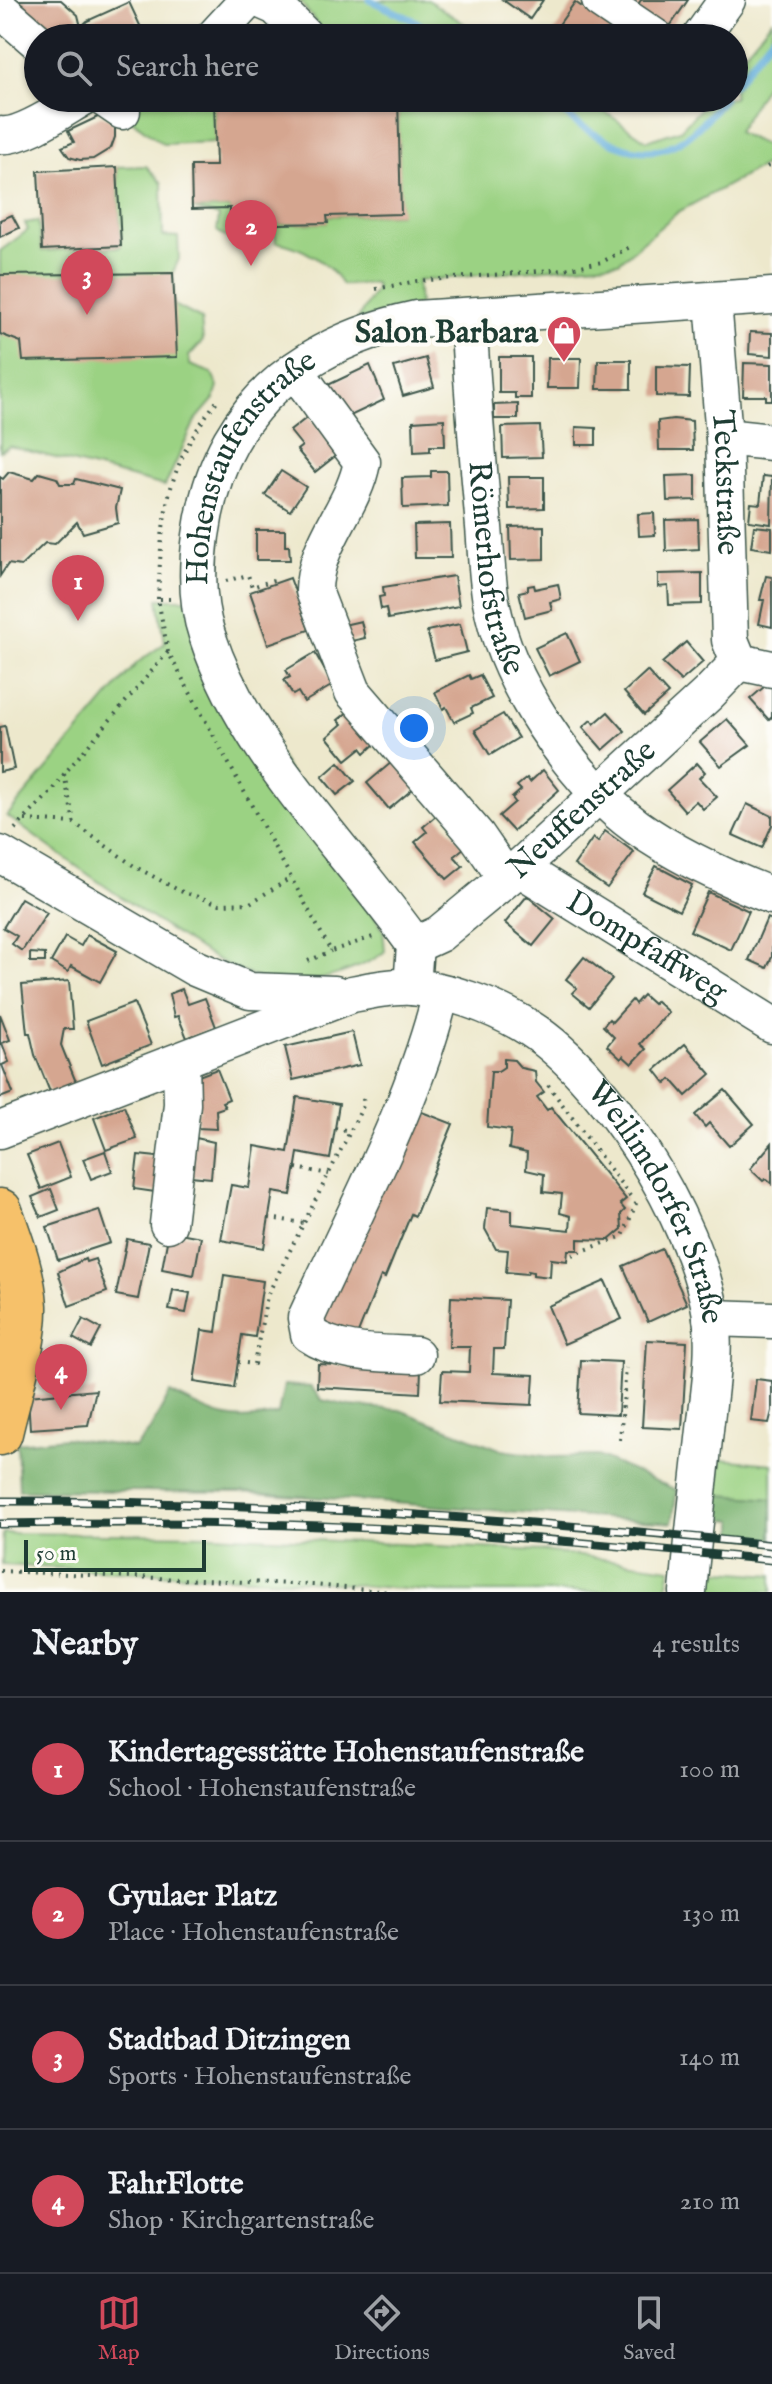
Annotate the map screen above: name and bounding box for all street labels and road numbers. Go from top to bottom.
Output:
street label: Hohenstaufenstraße [178,340,324,585]
street label: Teckstraße [701,408,748,556]
street label: Römerhofstraße [458,459,534,682]
street label: Neuffenstraße [499,731,665,889]
street label: Dompfaffweg [558,882,735,1013]
street label: Weilimdorfer Straße [577,1072,732,1326]

